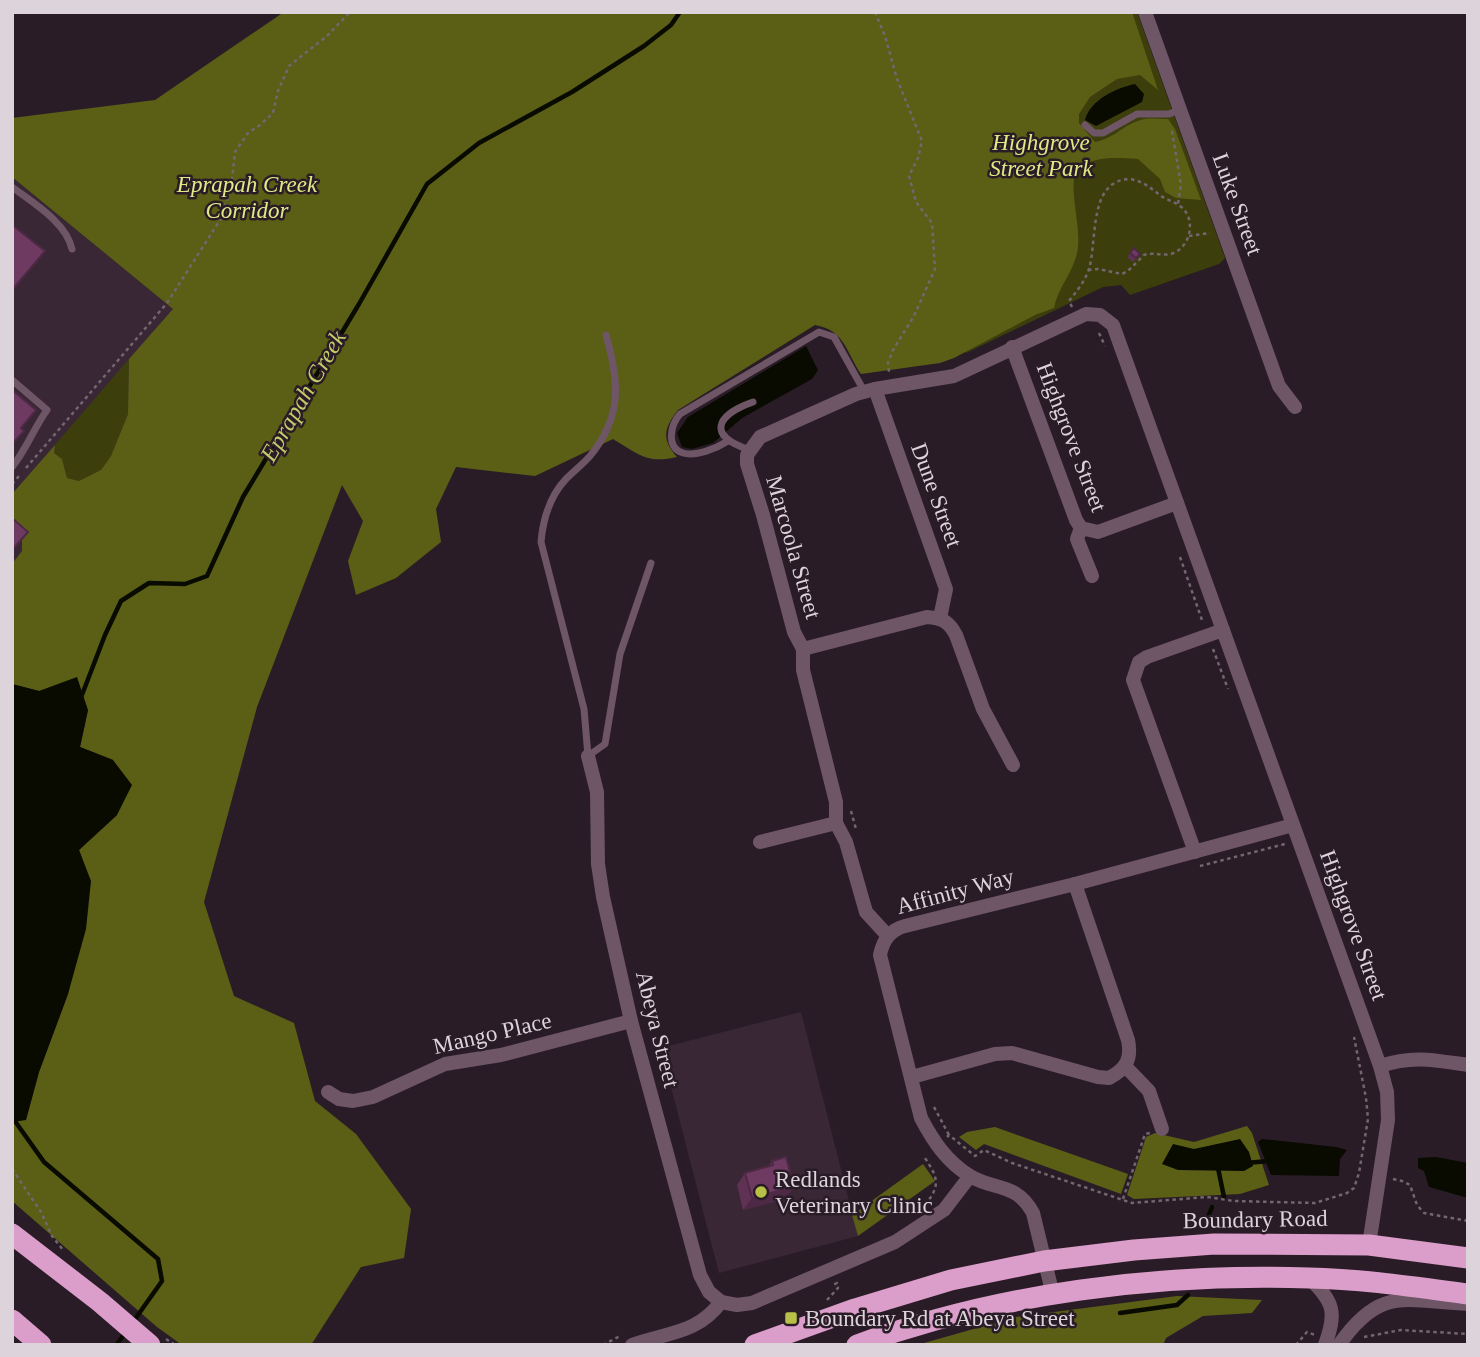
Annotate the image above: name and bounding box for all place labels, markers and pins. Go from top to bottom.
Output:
place label: Redlands Veterinary Clinic [775,1167,933,1218]
marker: Redlands Veterinary Clinic [753,1184,769,1200]
place label: Boundary Rd at Abeya Street [805,1306,1075,1331]
marker: Boundary Rd at Abeya Street [783,1310,799,1326]

